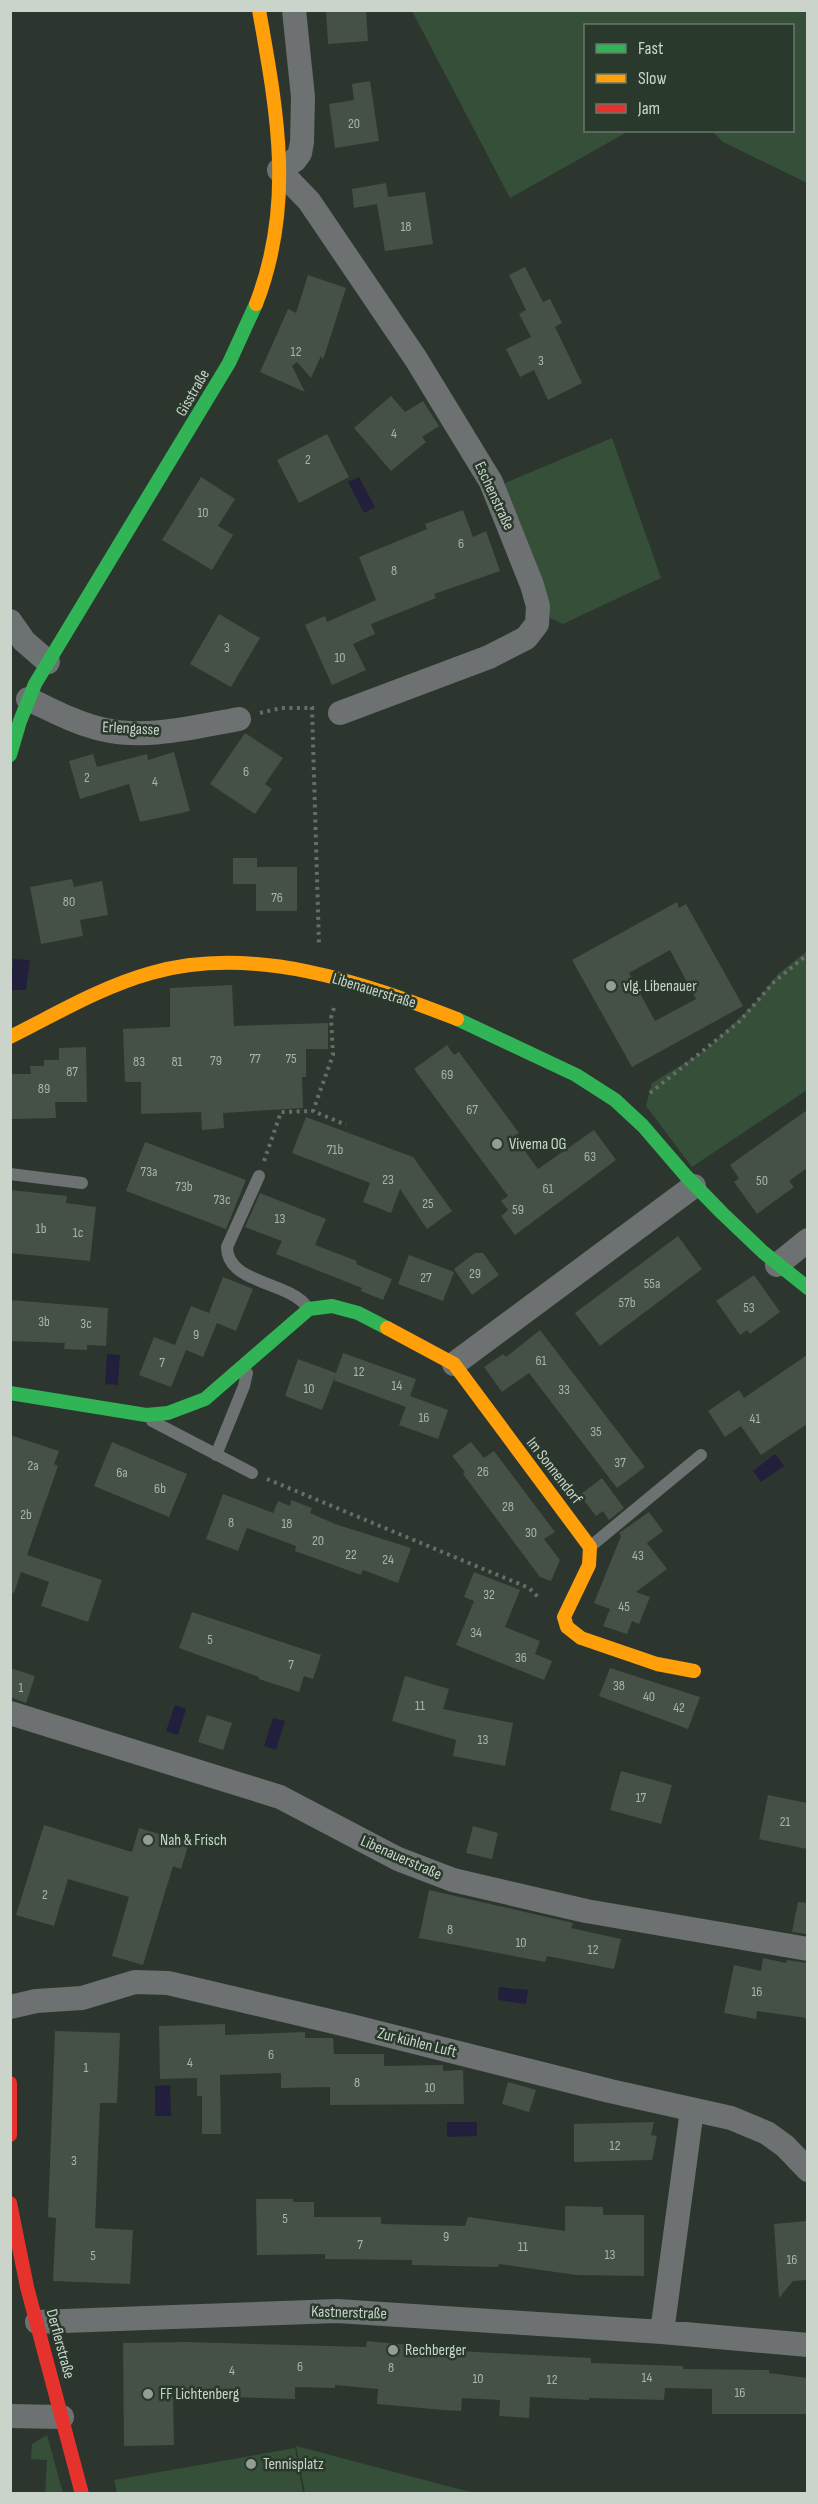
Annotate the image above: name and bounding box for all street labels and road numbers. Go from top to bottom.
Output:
street label: Gisstraße [172,366,214,420]
street label: Eschenstraße [470,459,518,533]
street label: Erlengasse [102,718,160,740]
street label: Libenauerstraße [330,969,418,1013]
street label: Im Sonnendorf [522,1434,586,1508]
street label: Libenauerstraße [358,1832,444,1884]
street label: Zur kühlen Luft [375,2024,459,2062]
street label: Kastnerstraße [311,2302,387,2324]
street label: Derflerstraße [42,2307,78,2381]

